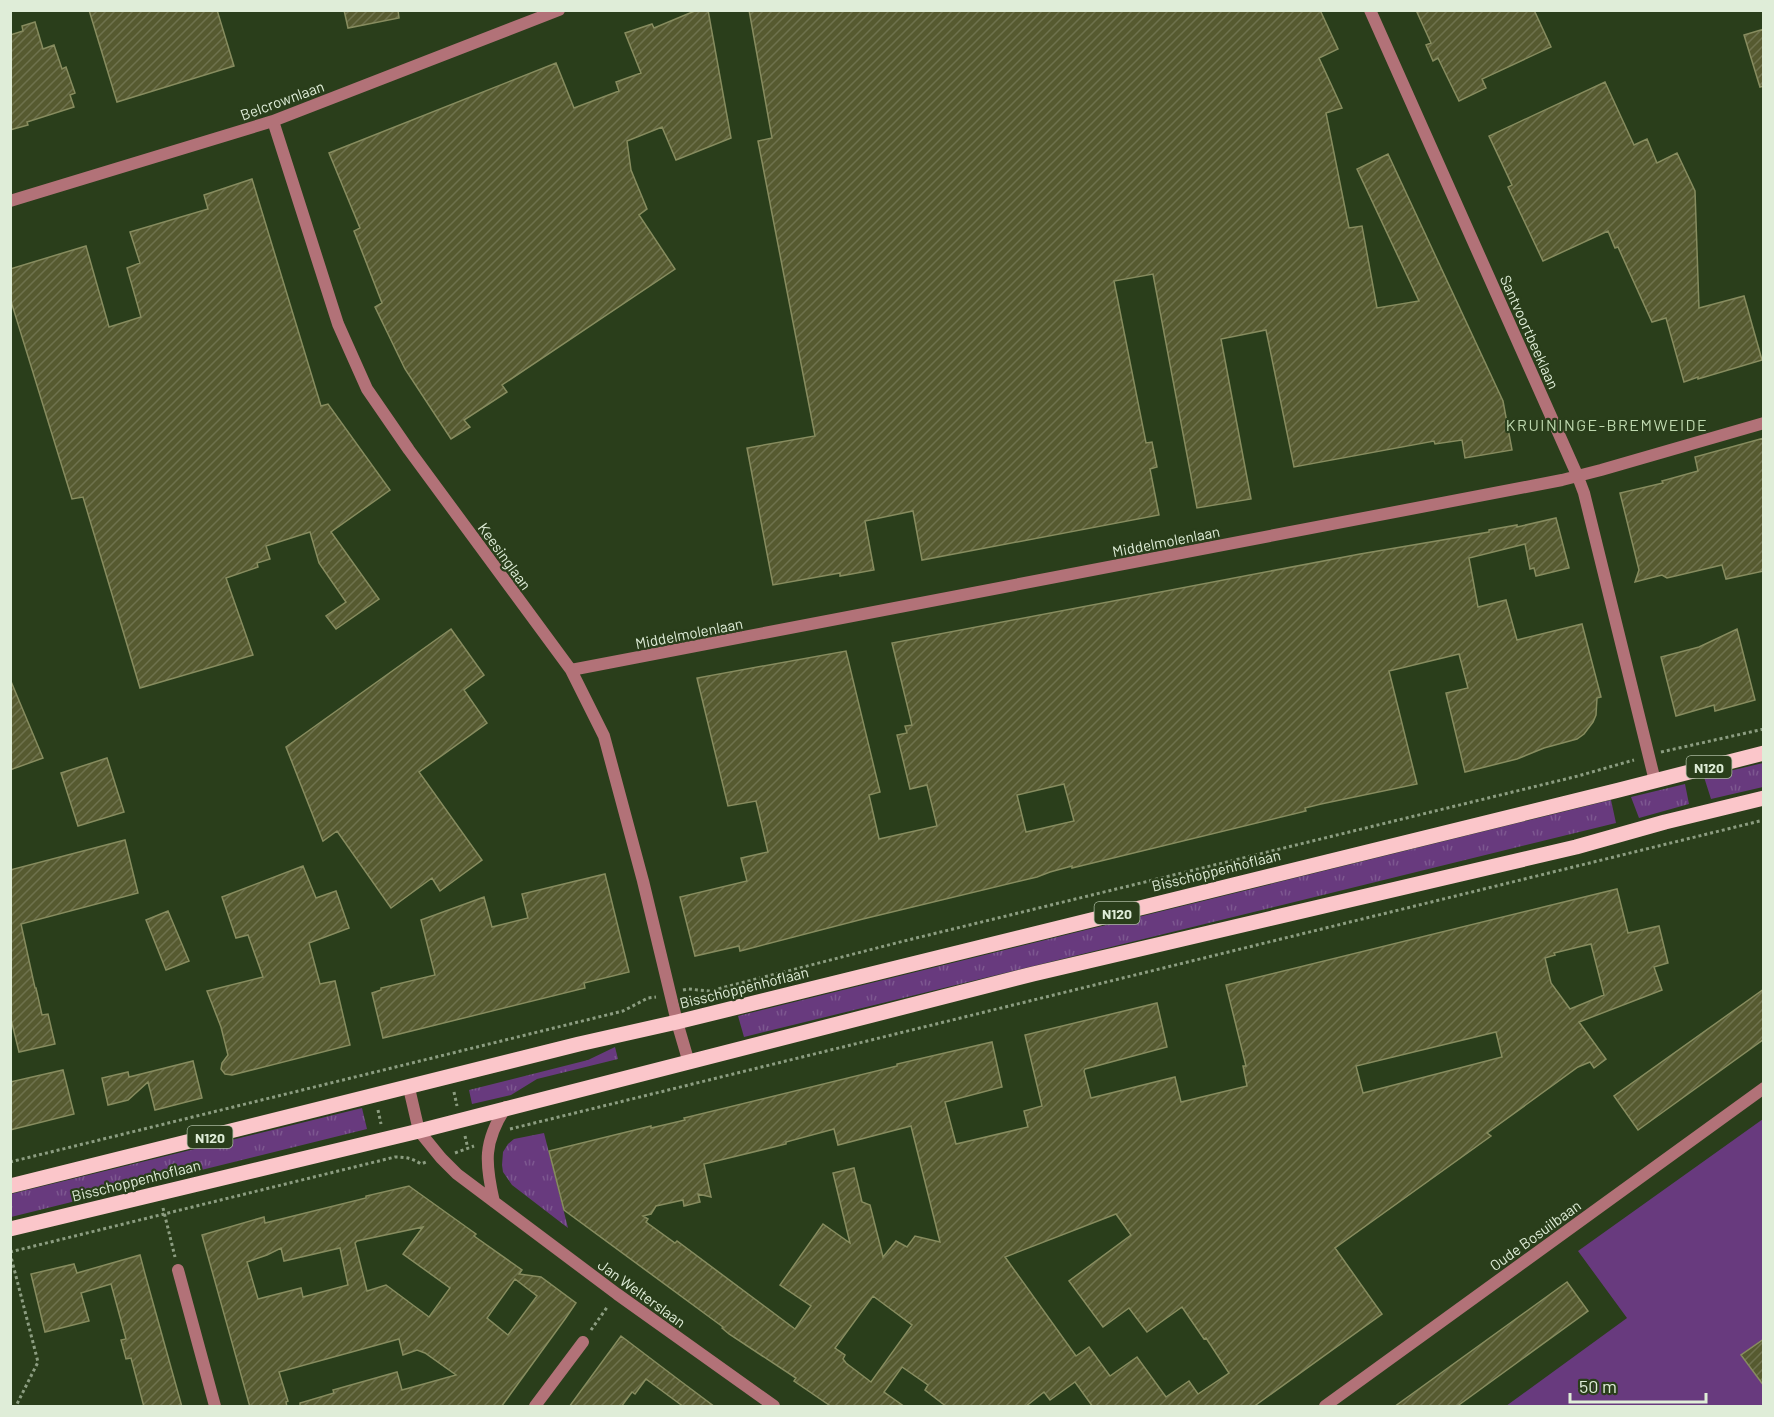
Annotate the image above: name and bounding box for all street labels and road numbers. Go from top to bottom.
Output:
street label: Belcrownlaan [238,77,326,123]
street label: Santvoortbeeklaan [1497,272,1563,392]
street label: Keesinglaan [475,519,535,593]
street label: Middelmolenlaan [1111,522,1221,560]
street label: Middelmolenlaan [634,614,744,652]
road number: N120 [1686,756,1732,778]
street label: Bisschoppenhoflaan [1150,845,1282,895]
road number: N120 [1094,902,1140,924]
street label: Bisschoppenhoflaan [678,962,810,1012]
road number: N120 [188,1126,232,1148]
street label: Bisschoppenhoflaan [70,1155,202,1205]
street label: Oude Bosuilbaan [1486,1196,1584,1274]
street label: Jan Welterslaan [595,1255,689,1331]

